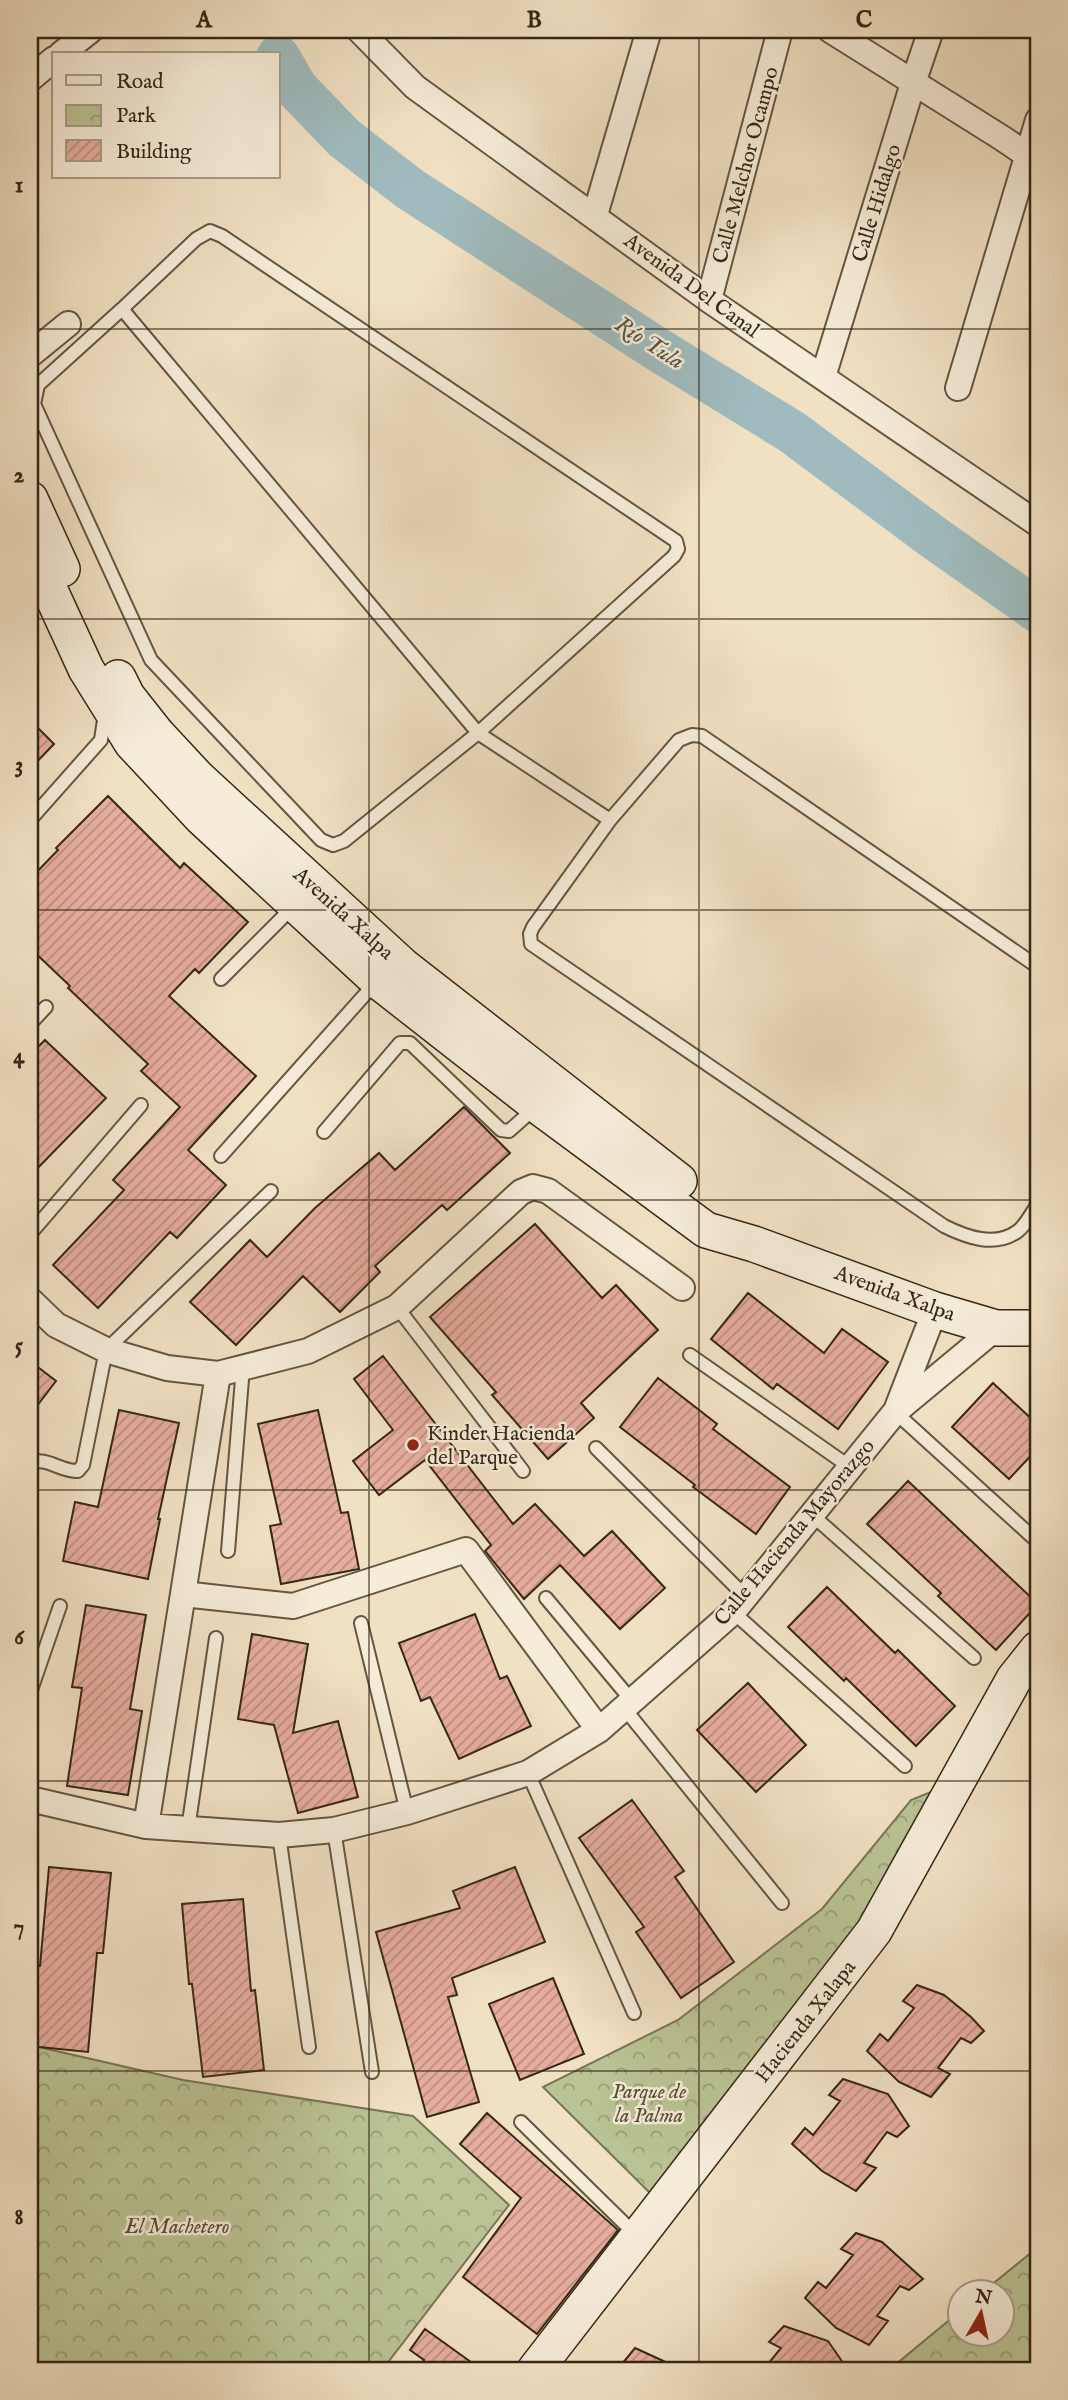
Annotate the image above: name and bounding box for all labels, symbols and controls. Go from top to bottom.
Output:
text: A [195,6,213,35]
text: B [526,6,542,35]
text: C [856,6,873,35]
legend [52,52,280,178]
street label: Calle Melchor Ocampo [707,64,786,267]
text: Road [116,69,164,96]
text: Park [116,103,157,130]
text: Building [116,139,192,166]
street label: Calle Hidalgo [847,141,908,266]
text: 1 [15,171,23,200]
street label: Avenida Del Canal [617,227,764,345]
water label: Río Tula [609,310,689,376]
text: 2 [14,461,25,490]
text: 3 [15,751,23,780]
street label: Avenida Xalpa [286,861,400,967]
text: 4 [13,1042,25,1071]
street label: Avenida Xalpa [830,1260,959,1329]
text: 5 [15,1332,24,1361]
place label: Kinder Hacienda del Parque [427,1421,576,1472]
street label: Calle Hacienda Mayorazgo [709,1434,881,1632]
marker: Kinder Hacienda del Parque [405,1437,421,1453]
text: 6 [14,1623,25,1652]
text: 7 [14,1913,24,1942]
street label: Hacienda Xalapa [750,1954,863,2089]
park label: Parque de la Palma [612,2079,686,2130]
text: 8 [14,2203,24,2232]
park label: El Machetero [124,2214,229,2241]
north arrow [946,2278,1016,2348]
text: N [972,2285,994,2311]

